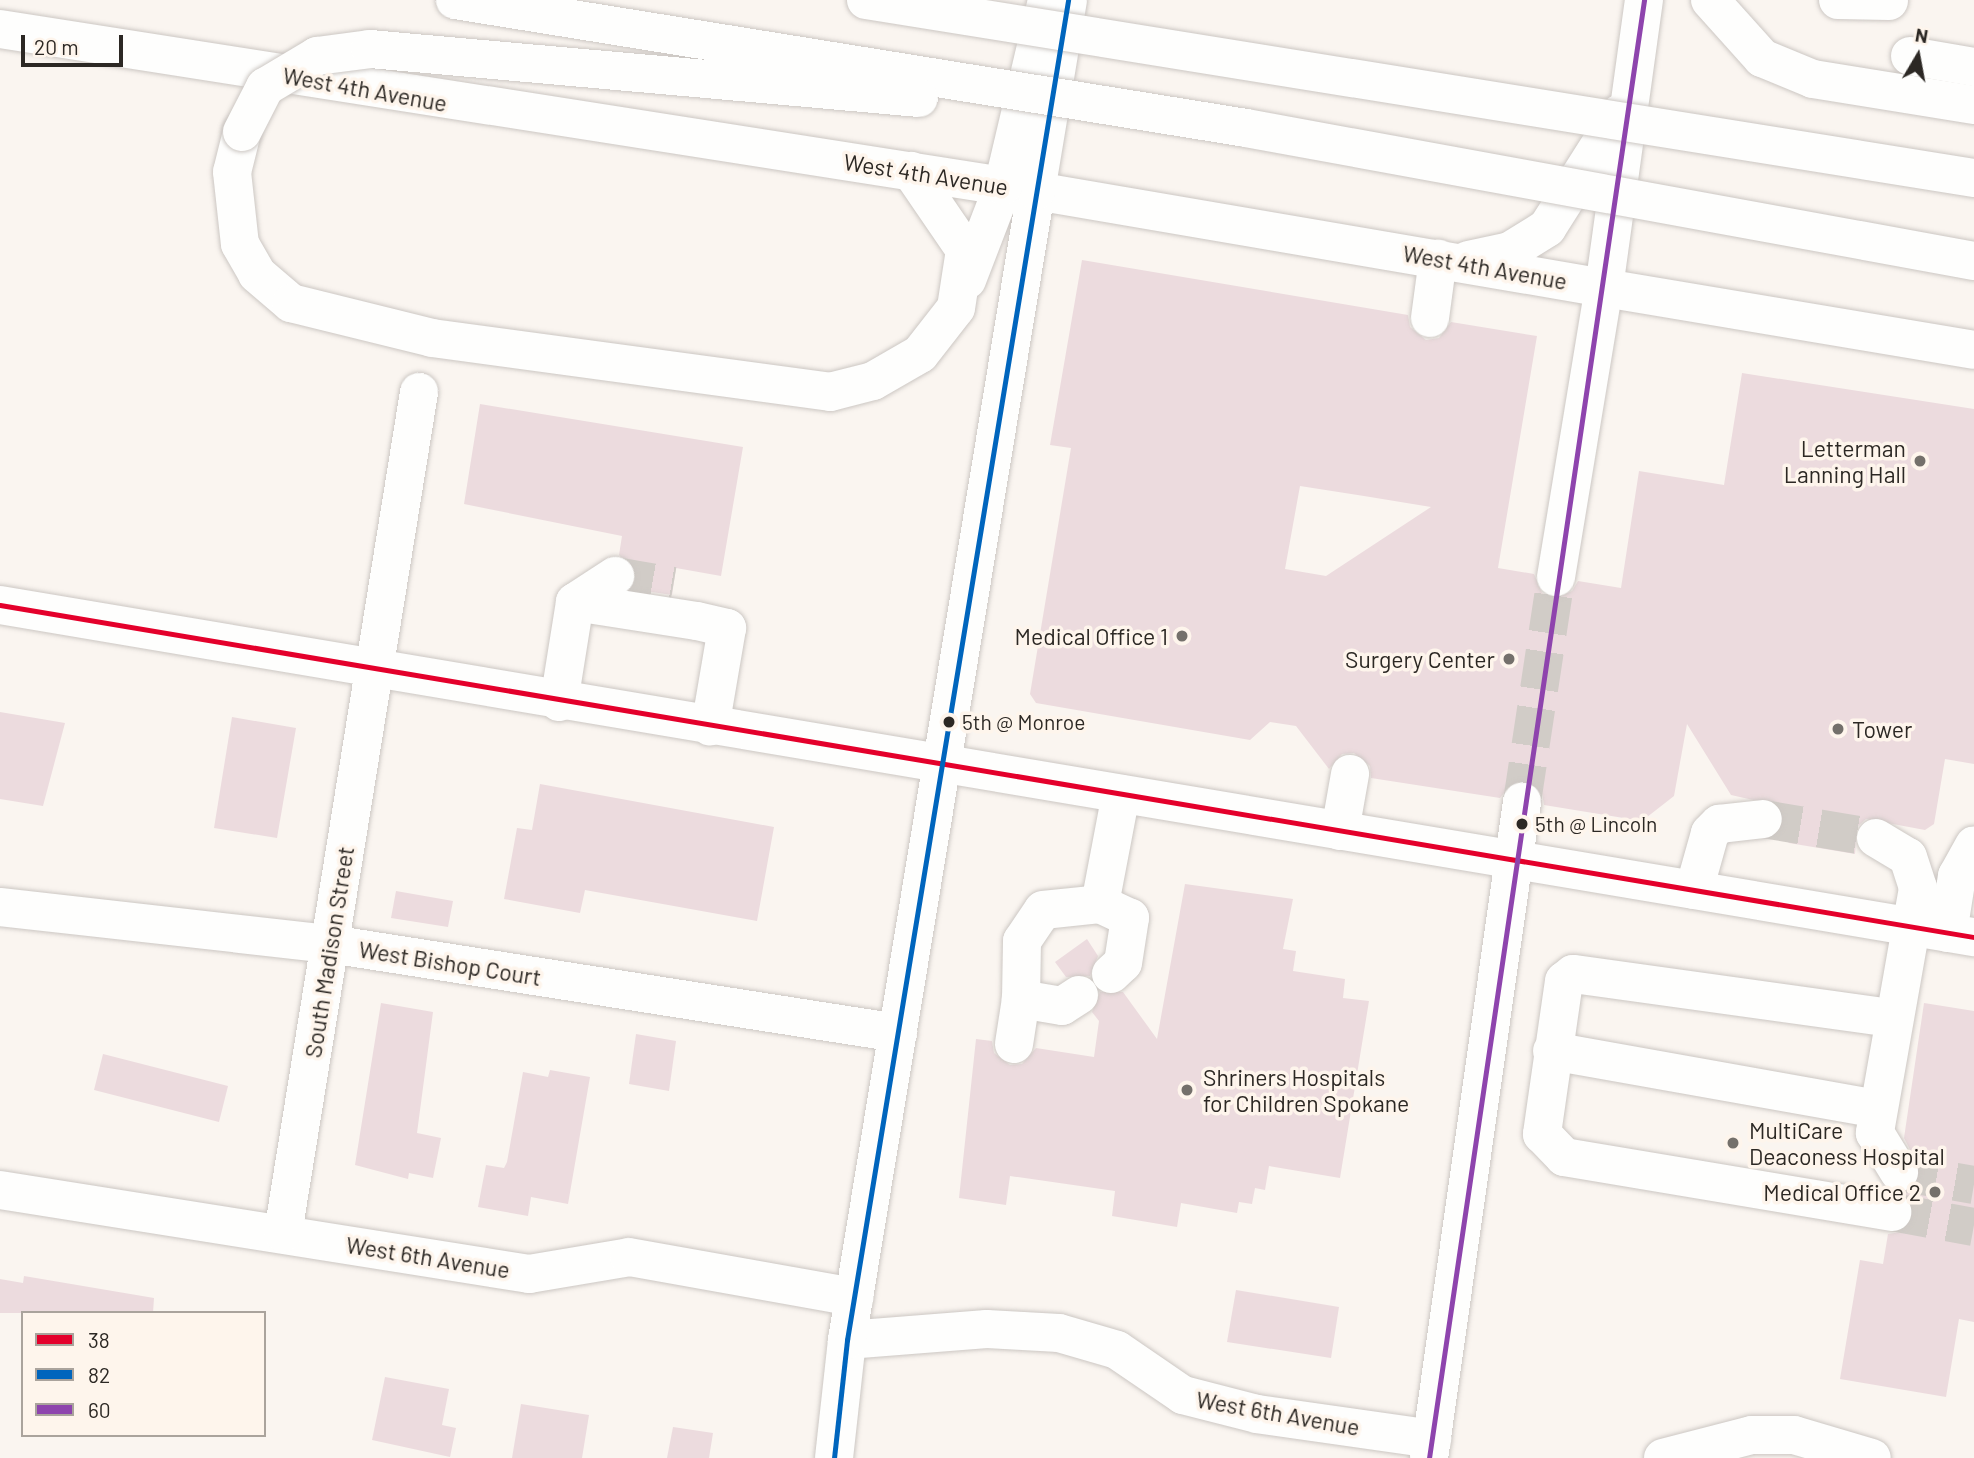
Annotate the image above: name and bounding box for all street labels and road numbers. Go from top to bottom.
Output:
street label: West 4th Avenue [281,61,449,117]
street label: West 4th Avenue [842,147,1010,201]
street label: West 4th Avenue [1401,239,1569,295]
street label: South Madison Street [299,844,359,1060]
street label: West Bishop Court [357,935,543,991]
street label: West 6th Avenue [344,1230,512,1284]
street label: West 6th Avenue [1194,1385,1362,1441]

